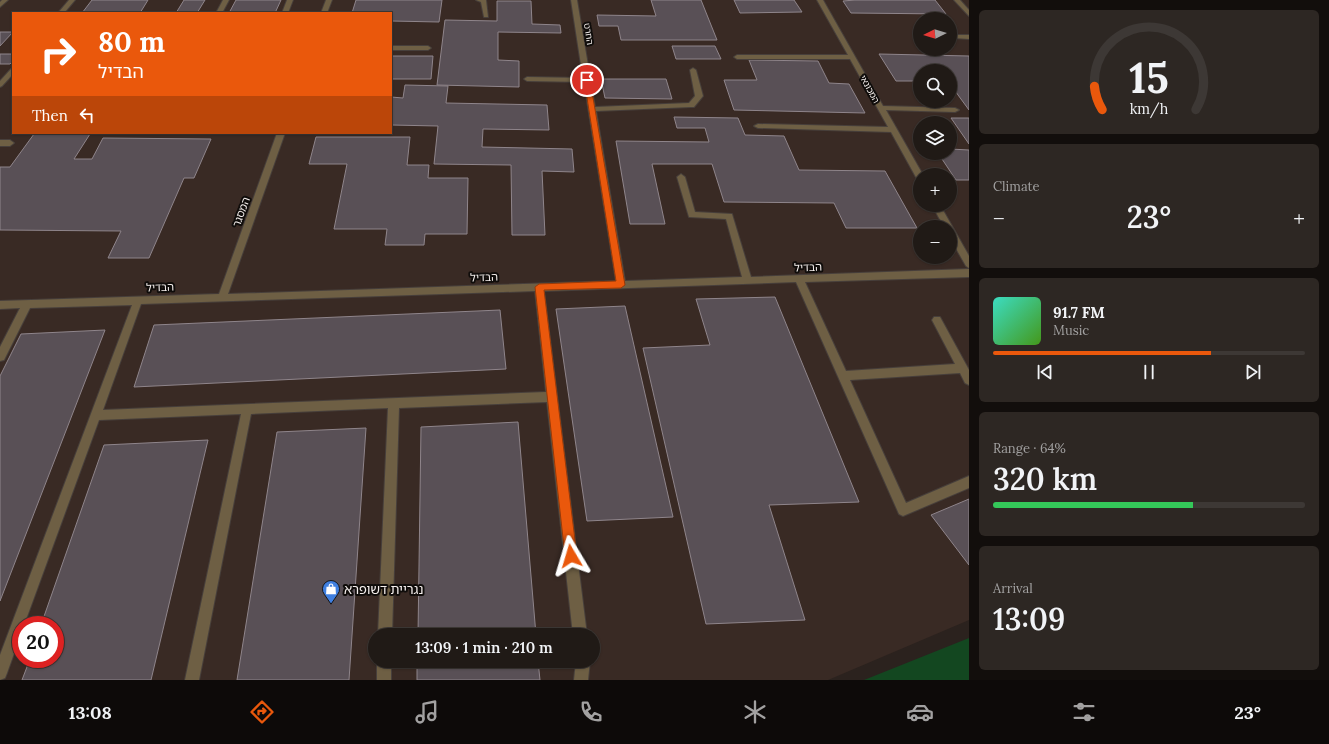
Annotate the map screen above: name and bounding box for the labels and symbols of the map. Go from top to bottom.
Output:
north arrow [913,12,957,56]
street label: החרט [582,22,596,46]
pin [570,63,604,97]
street label: המכונאי [858,73,882,105]
street label: המסגר [229,195,253,229]
street label: הבדיל [794,260,822,274]
street label: הבדיל [470,270,498,284]
street label: הבדיל [146,280,174,294]
position arrow [550,535,592,577]
shop icon: נגריית דשופרא [321,579,341,604]
place label: נגריית דשופרא [344,581,423,598]
speed limit sign: 20 [12,616,64,668]

